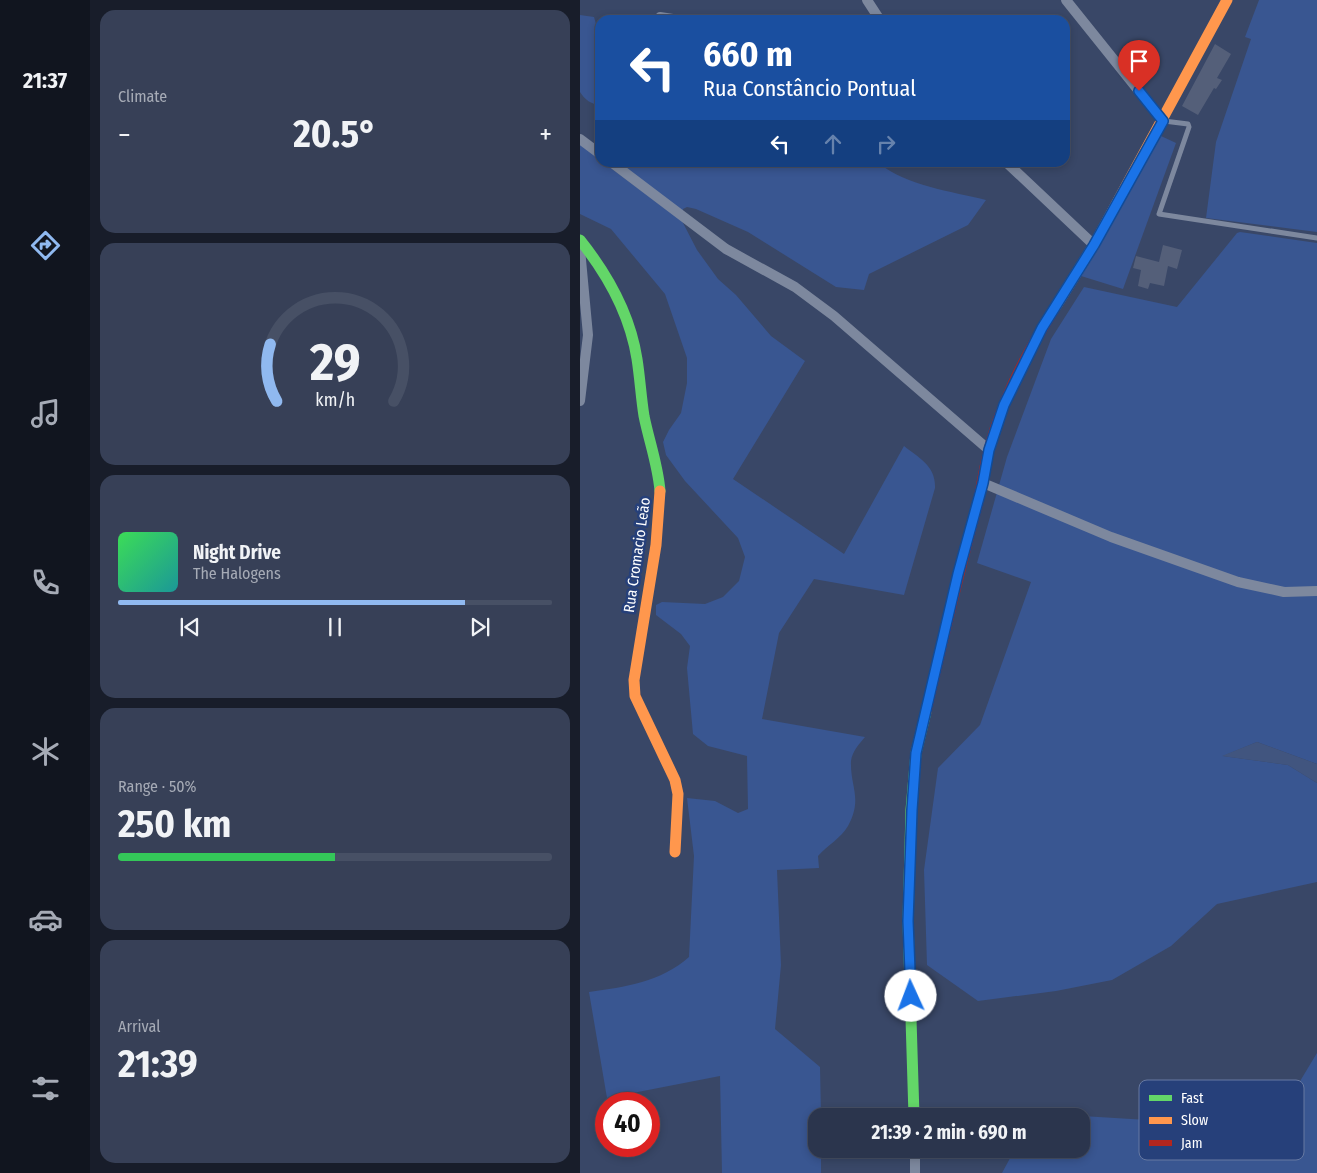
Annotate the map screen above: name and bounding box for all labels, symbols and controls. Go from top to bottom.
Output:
text: 660 m [703,33,793,75]
icon: left [620,35,685,100]
pin [1118,40,1160,91]
icon: arrive [1125,47,1153,75]
text: 21:37 [23,67,67,94]
text: Rua Constâncio Pontual [703,75,916,102]
text: Climate [118,87,167,106]
text: 20.5° [293,111,377,157]
text: − [118,118,131,151]
text: + [539,118,552,151]
icon: left [766,130,794,158]
icon: ahead [819,130,847,158]
icon: right [872,130,900,158]
icon: directions [28,228,63,263]
text: 29 [309,331,360,394]
text: km/h [315,389,355,411]
icon: music [28,396,63,431]
street label: Rua Cromacio Leão [620,496,654,614]
text: Night Drive [193,541,281,564]
text: The Halogens [193,564,281,583]
icon: phone [28,565,63,600]
icon: previous [176,613,204,641]
icon: pause [321,613,349,641]
icon: next [466,613,494,641]
icon: climate [28,734,63,769]
text: Range · 50% [118,777,197,796]
text: 250 km [118,801,231,847]
icon: car [28,902,63,937]
position arrow [884,969,936,1021]
text: Arrival [118,1017,160,1036]
text: 21:39 [118,1041,198,1087]
icon: filters [28,1071,63,1106]
legend [1139,1080,1304,1160]
text: Fast [1181,1090,1204,1107]
speed limit sign: 40 [595,1092,660,1157]
text: Slow [1181,1112,1208,1129]
text: 21:39 · 2 min · 690 m [872,1121,1026,1144]
text: Jam [1181,1135,1202,1152]

